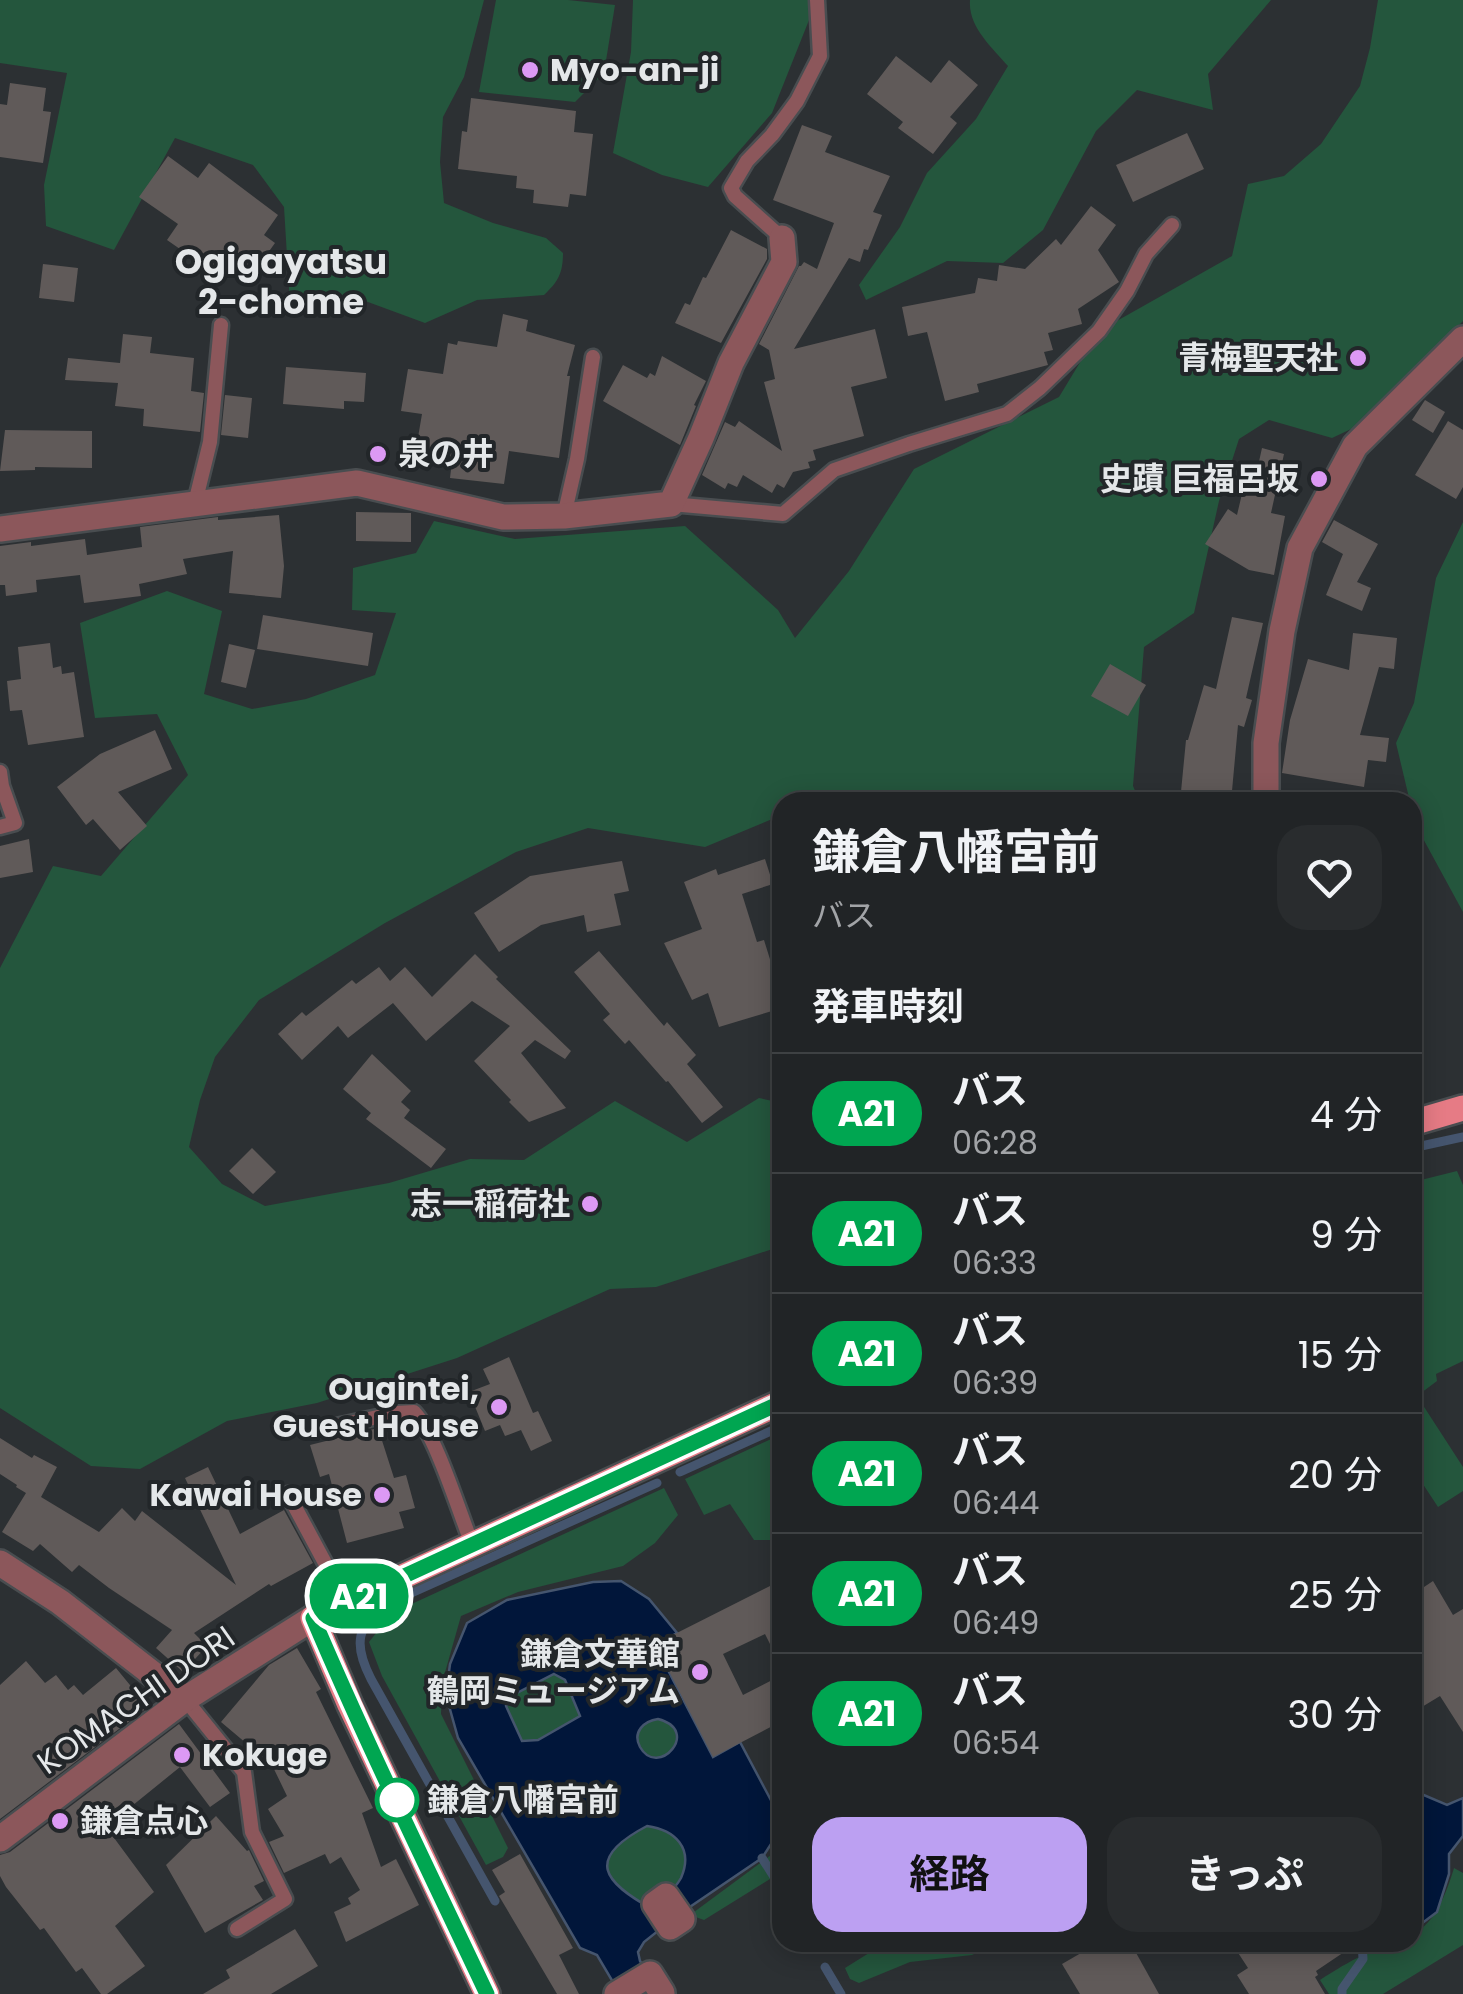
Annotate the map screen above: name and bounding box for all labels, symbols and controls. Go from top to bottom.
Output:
place label: Myo-an-ji [550,47,719,92]
marker: Myo-an-ji [519,59,541,81]
district label: Ogigayatsu 2-chome [175,237,387,326]
place label: 青梅聖天社 [1178,335,1338,380]
marker: 青梅聖天社 [1347,347,1369,369]
place label: 泉の井 [398,431,494,476]
marker: 泉の井 [367,443,389,465]
place label: 史蹟 巨福呂坂 [1100,456,1299,501]
marker: 史蹟 巨福呂坂 [1308,468,1330,490]
text: 鎌倉八幡宮前 [812,819,1100,886]
button: heart [1277,825,1382,930]
text: バス [812,893,876,938]
text: 発車時刻 [812,980,964,1033]
text: バス [952,1064,1028,1117]
text: 4 分 [1310,1088,1382,1141]
text: A21 [838,1089,896,1138]
text: 06:28 [952,1120,1038,1165]
place label: 志一稲荷社 [410,1181,570,1226]
text: バス [952,1184,1028,1237]
marker: 志一稲荷社 [579,1193,601,1215]
text: 9 分 [1310,1208,1382,1261]
text: A21 [838,1209,896,1258]
text: 06:33 [952,1240,1037,1285]
text: バス [952,1304,1028,1357]
text: 15 分 [1298,1328,1382,1381]
text: A21 [838,1329,896,1378]
text: 06:39 [952,1360,1038,1405]
place label: Ougintei, Guest House [273,1366,479,1448]
marker: Ougintei, Guest House [488,1396,510,1418]
text: バス [952,1424,1028,1477]
text: 20 分 [1288,1448,1382,1501]
text: A21 [838,1449,896,1498]
place label: Kawai House [149,1472,362,1517]
text: 06:44 [952,1480,1040,1525]
marker: Kawai House [371,1484,393,1506]
text: バス [952,1544,1028,1597]
line badge: A21 [302,1564,416,1628]
text: 25 分 [1288,1568,1382,1621]
text: A21 [838,1569,896,1618]
text: A21 [330,1572,388,1621]
text: 06:49 [952,1600,1040,1645]
street label: KOMACHI DORI [28,1615,244,1785]
place label: 鎌倉文華館 鶴岡ミュージアム [427,1631,680,1713]
marker: 鎌倉文華館 鶴岡ミュージアム [689,1661,711,1683]
text: バス [952,1664,1028,1717]
text: 30 分 [1288,1688,1382,1741]
text: A21 [838,1689,896,1738]
text: 06:54 [952,1720,1039,1765]
place label: Kokuge [202,1732,327,1777]
marker: Kokuge [171,1744,193,1766]
place label: 鎌倉八幡宮前 [427,1777,619,1822]
marker: 鎌倉八幡宮前 [376,1779,418,1821]
place label: 鎌倉点心 [80,1798,208,1843]
marker: 鎌倉点心 [49,1810,71,1832]
button: 経路 [812,1817,1087,1932]
button: きっぷ [1107,1817,1382,1932]

